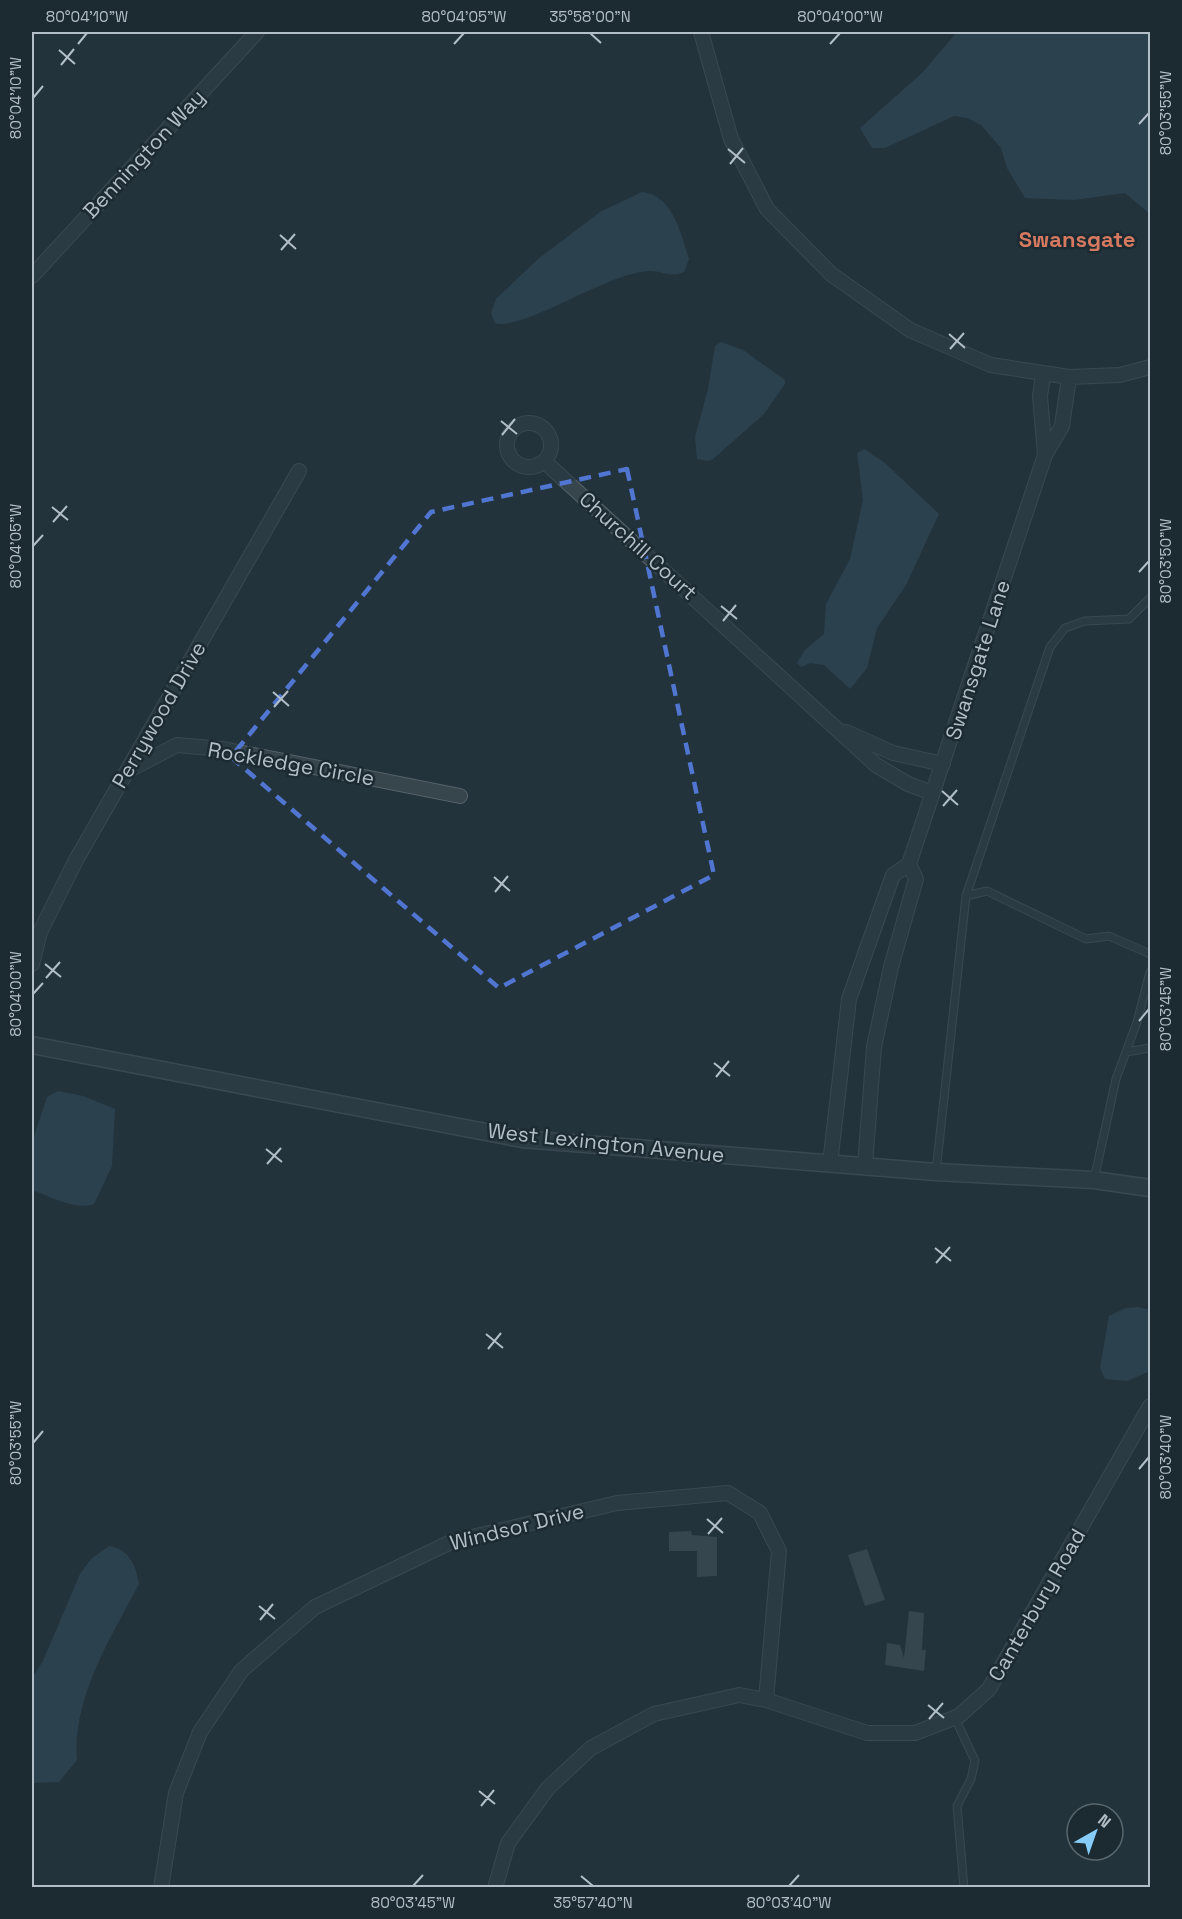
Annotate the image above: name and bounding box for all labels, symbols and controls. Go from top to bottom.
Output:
text: 80°04'10"W [46,7,128,26]
text: 80°04'05"W [422,7,507,26]
text: 35°58'00"N [549,7,631,26]
text: 80°04'00"W [797,7,883,26]
text: 80°04'10"W [6,57,25,139]
text: 80°03'55"W [1156,71,1175,155]
street label: Bennington Way [77,83,210,224]
district label: Swansgate [1019,225,1135,253]
street label: Churchill Court [574,486,703,606]
text: 80°04'05"W [6,504,25,589]
text: 80°03'50"W [1156,518,1175,604]
street label: Swansgate Lane [939,577,1016,743]
street label: Perrywood Drive [106,636,212,793]
street label: Rockledge Circle [206,736,377,791]
text: 80°04'00"W [6,951,25,1037]
text: 80°03'45"W [1156,967,1175,1051]
street label: West Lexington Avenue [486,1117,726,1168]
text: 80°03'55"W [6,1401,25,1485]
text: 80°03'40"W [1156,1415,1175,1499]
street label: Windsor Drive [447,1497,587,1556]
street label: Canterbury Road [982,1524,1091,1686]
north arrow [1065,1802,1125,1862]
text: N [1093,1809,1115,1832]
text: 80°03'45"W [371,1893,455,1912]
text: 35°57'40"N [553,1893,633,1912]
text: 80°03'40"W [747,1893,831,1912]

